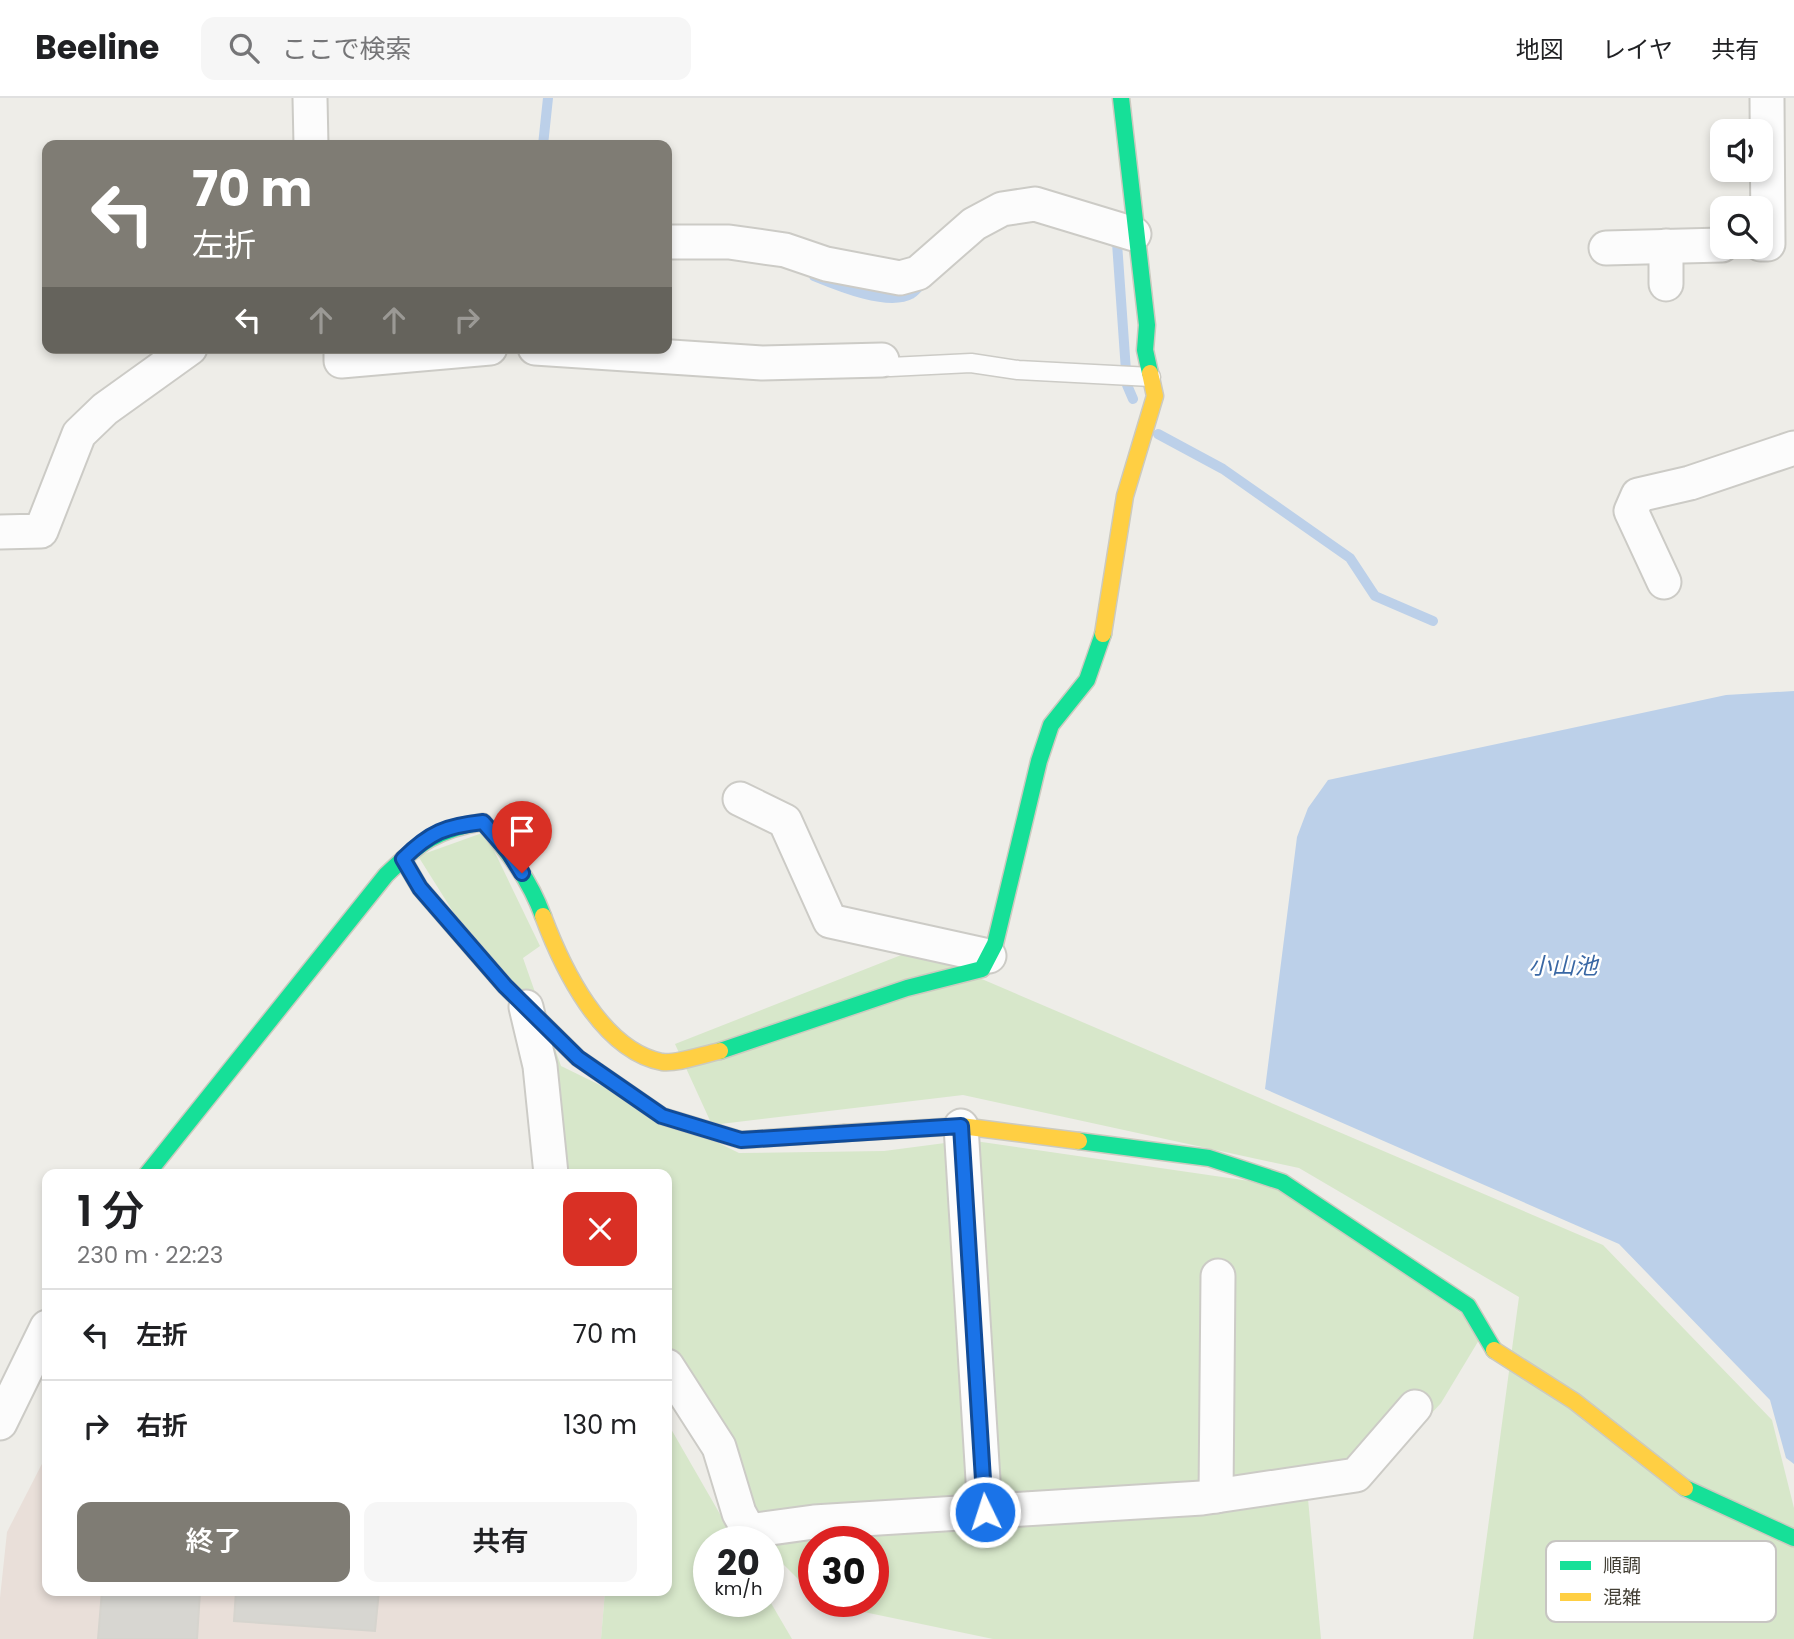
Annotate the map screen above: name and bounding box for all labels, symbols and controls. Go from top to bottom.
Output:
search box [201,17,691,80]
text: Beeline [35,24,159,71]
icon: search [225,29,263,67]
text: ここで検索 [281,31,411,67]
text: 地図 [1516,33,1564,66]
text: レイヤ [1602,33,1673,66]
text: 共有 [1711,33,1759,66]
map controls [1710,119,1773,259]
button: sound [1710,119,1773,182]
text: 70 m [192,155,312,223]
icon: left [77,168,168,259]
button: search [1710,196,1773,259]
text: 左折 [192,222,256,267]
icon: left [229,301,267,339]
icon: ahead [302,301,340,339]
icon: ahead [375,301,413,339]
icon: right [448,301,486,339]
pin [492,801,552,873]
icon: arrive [503,812,541,850]
water label: 小山池 [1529,950,1600,982]
text: 1 分 [77,1182,144,1241]
button: close [563,1192,637,1266]
text: 230 m · 22:23 [77,1239,223,1271]
icon: left [77,1316,115,1354]
text: 70 m [573,1316,637,1352]
text: 左折 [136,1317,188,1353]
icon: right [77,1407,115,1445]
text: 130 m [563,1407,637,1443]
text: 右折 [136,1408,188,1444]
position arrow [948,1475,1022,1549]
button: 終了 [77,1502,350,1582]
button: 共有 [364,1502,637,1582]
speed limit sign: 30 [798,1526,889,1617]
text: 20 [717,1538,760,1587]
legend [1546,1541,1776,1622]
text: 順調 [1603,1552,1641,1579]
text: km/h [715,1576,762,1601]
text: 混雑 [1603,1584,1641,1611]

